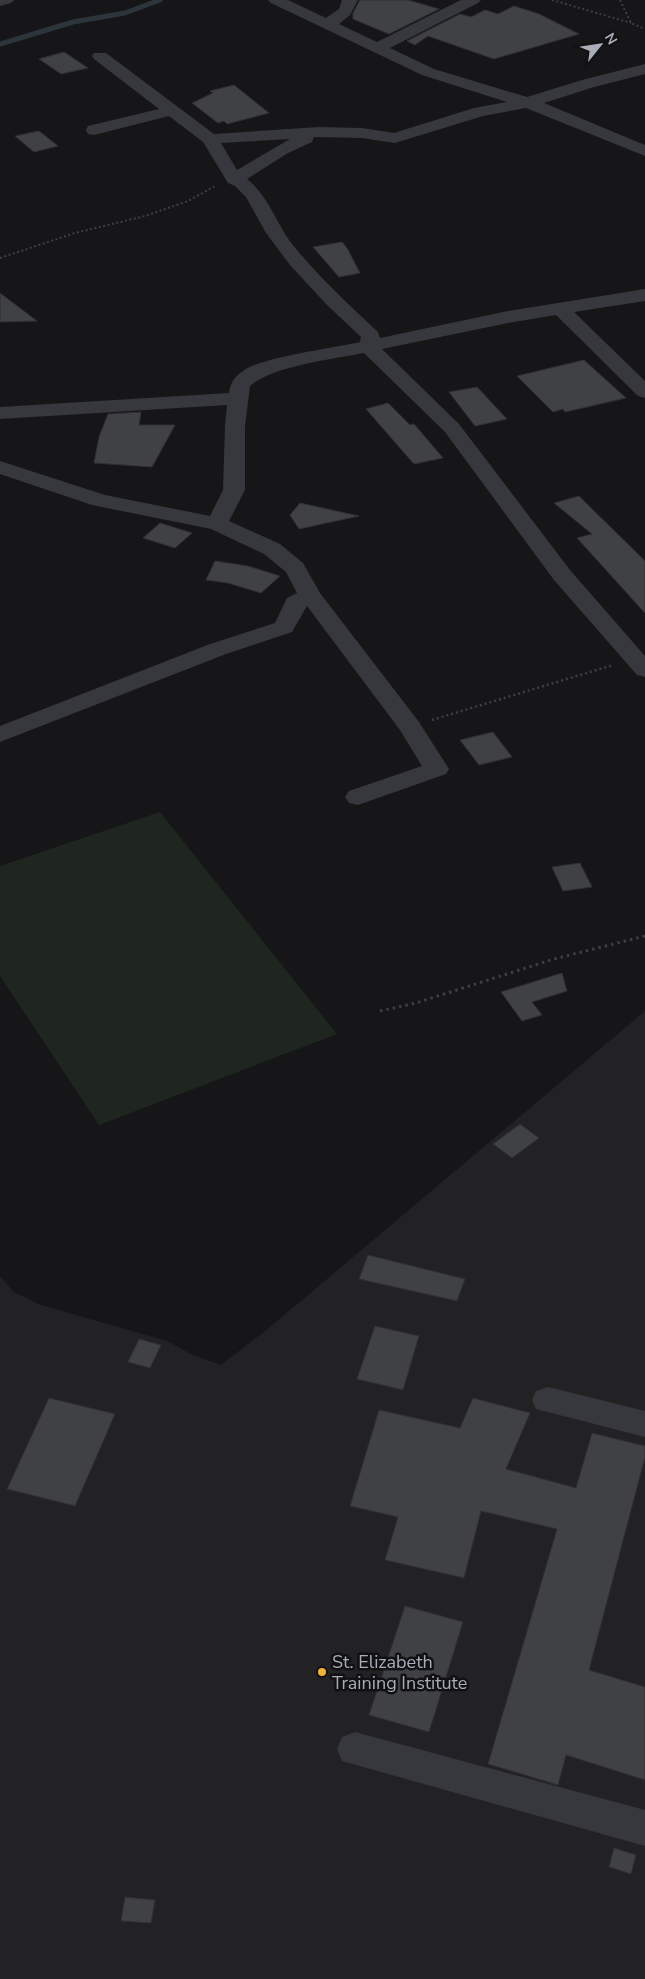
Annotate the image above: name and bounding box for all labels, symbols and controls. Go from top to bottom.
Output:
north arrow [575,20,625,70]
text: N [600,29,622,48]
place label: St. Elizabeth Training Institute [332,1650,467,1695]
marker: St. Elizabeth Training Institute [316,1666,328,1678]

